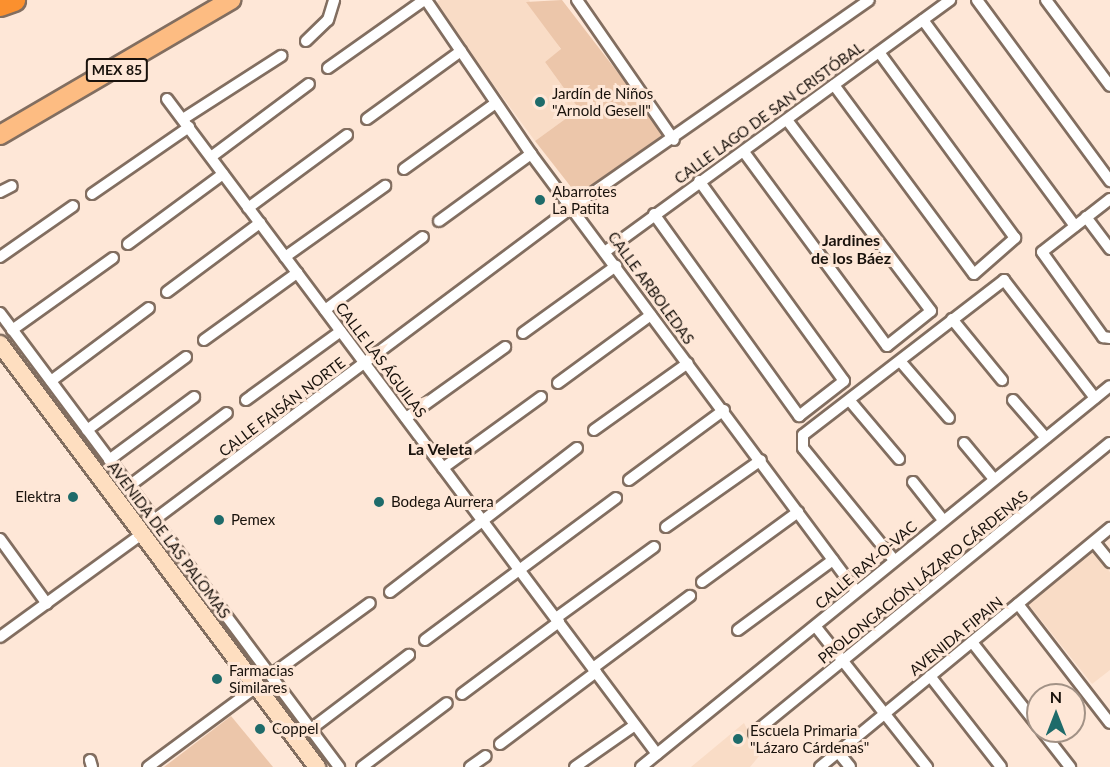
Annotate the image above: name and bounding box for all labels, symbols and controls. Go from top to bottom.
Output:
street label: CALLE LAGO DE SAN CRISTÓBAL [671,38,867,188]
road number: MEX 85 [86,59,148,81]
place label: Jardín de Niños "Arnold Gesell" [552,84,653,119]
marker: Jardín de Niños "Arnold Gesell" [533,95,547,109]
place label: Abarrotes La Patita [552,182,617,217]
marker: Abarrotes La Patita [533,193,547,207]
street label: CALLE ARBOLEDAS [604,228,698,348]
district label: Jardines de los Báez [811,230,891,268]
street label: CALLE LAS ÁGUILAS [332,299,430,421]
street label: CALLE FAISÁN NORTE [215,354,349,460]
district label: La Veleta [407,439,473,459]
street label: AVENIDA DE LAS PALOMAS [104,458,234,622]
street label: PROLONGACIÓN LÁZARO CÁRDENAS [814,487,1032,667]
place label: Elektra [15,488,61,506]
marker: Elektra [66,490,80,504]
place label: Bodega Aurrera [391,493,494,511]
marker: Bodega Aurrera [372,495,386,509]
place label: Pemex [231,511,275,529]
marker: Pemex [212,513,226,527]
street label: CALLE RAY-O-VAC [812,517,920,613]
street label: AVENIDA FIPAIN [905,593,1007,679]
place label: Farmacias Similares [229,661,294,696]
marker: Farmacias Similares [210,672,224,686]
north arrow [1026,683,1086,743]
text: N [1050,687,1062,706]
place label: Coppel [272,720,319,738]
place label: Escuela Primaria "Lázaro Cárdenas" [750,721,869,756]
marker: Coppel [253,722,267,736]
marker: Escuela Primaria "Lázaro Cárdenas" [731,732,745,746]

